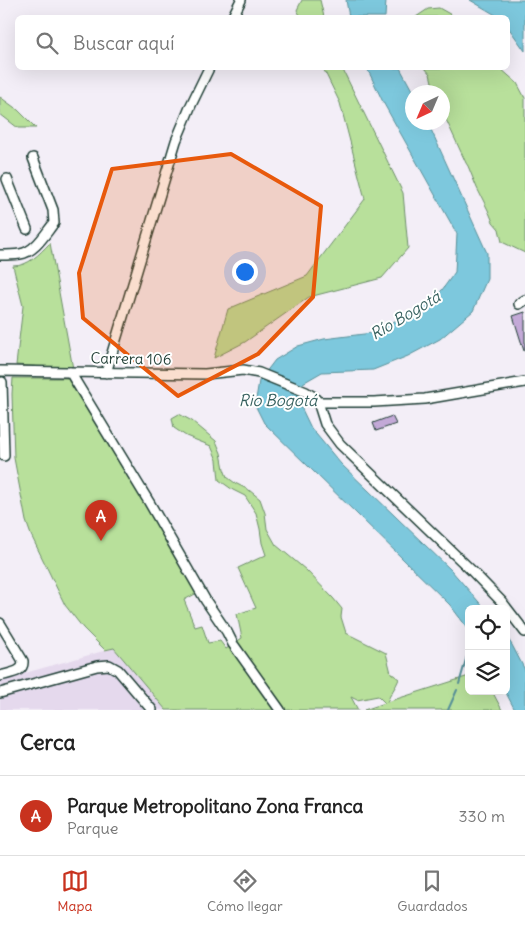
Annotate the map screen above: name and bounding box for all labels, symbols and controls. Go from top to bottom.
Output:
search box [15,15,510,70]
icon: search [33,29,61,57]
text: Buscar aquí [73,31,174,55]
north arrow [405,85,450,130]
your location [232,259,258,285]
water label: Río Bogotá [366,286,444,344]
street label: Carrera 106 [90,348,172,369]
water label: Rio Bogotá [239,390,318,410]
pin: A [85,500,117,541]
map controls [465,605,510,695]
button: locate [465,605,510,650]
button: layers [465,650,510,695]
text: Cerca [20,729,75,756]
text: Parque Metropolitano Zona Franca [67,794,363,818]
text: A [31,806,41,826]
text: 330 m [458,806,505,826]
text: Parque [67,818,118,838]
tab: Mapa [57,867,92,915]
tab: Cómo llegar [207,867,283,915]
tab: Guardados [397,867,468,915]

